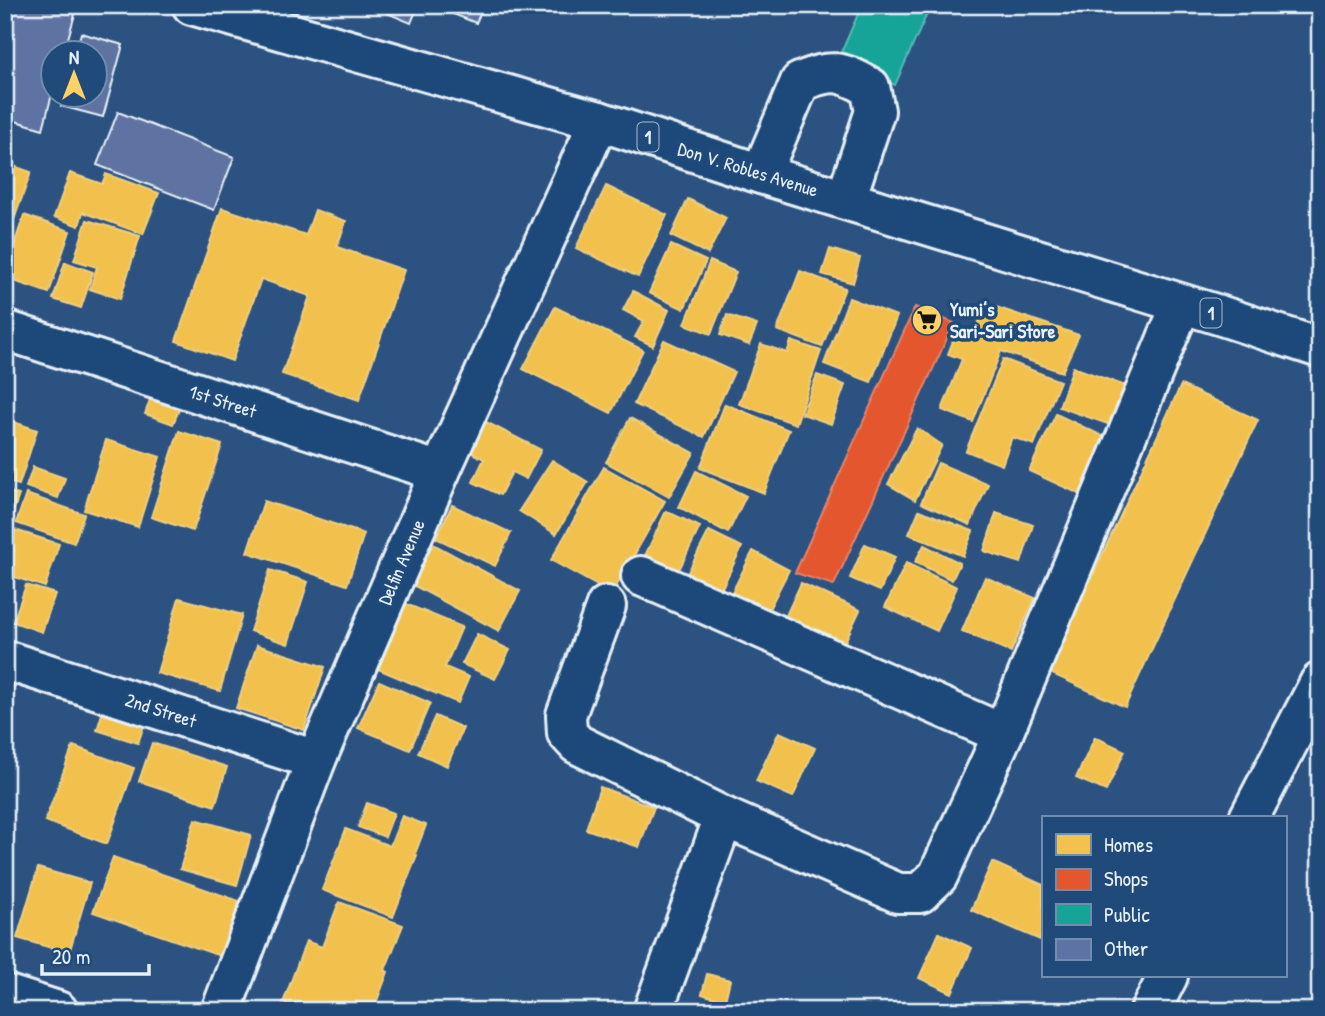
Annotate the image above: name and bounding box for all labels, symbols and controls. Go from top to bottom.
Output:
north arrow [38,38,108,108]
text: N [69,44,79,70]
road number: 1 [638,122,658,152]
street label: Don V. Robles Avenue [675,135,822,203]
place label: Yumi’s Sari-Sari Store [950,296,1056,344]
road number: 1 [1200,298,1222,328]
supermarket icon: Yumi’s Sari-Sari Store [910,303,944,337]
street label: 1st Street [186,378,260,424]
street label: Delfin Avenue [371,515,431,609]
street label: 2nd Street [122,686,200,734]
legend [1042,816,1286,978]
text: Homes [1104,830,1153,859]
text: Shops [1104,864,1148,893]
text: Public [1104,900,1150,929]
scale bar [42,932,149,976]
text: Other [1104,934,1148,963]
text: 20 m [52,942,90,971]

